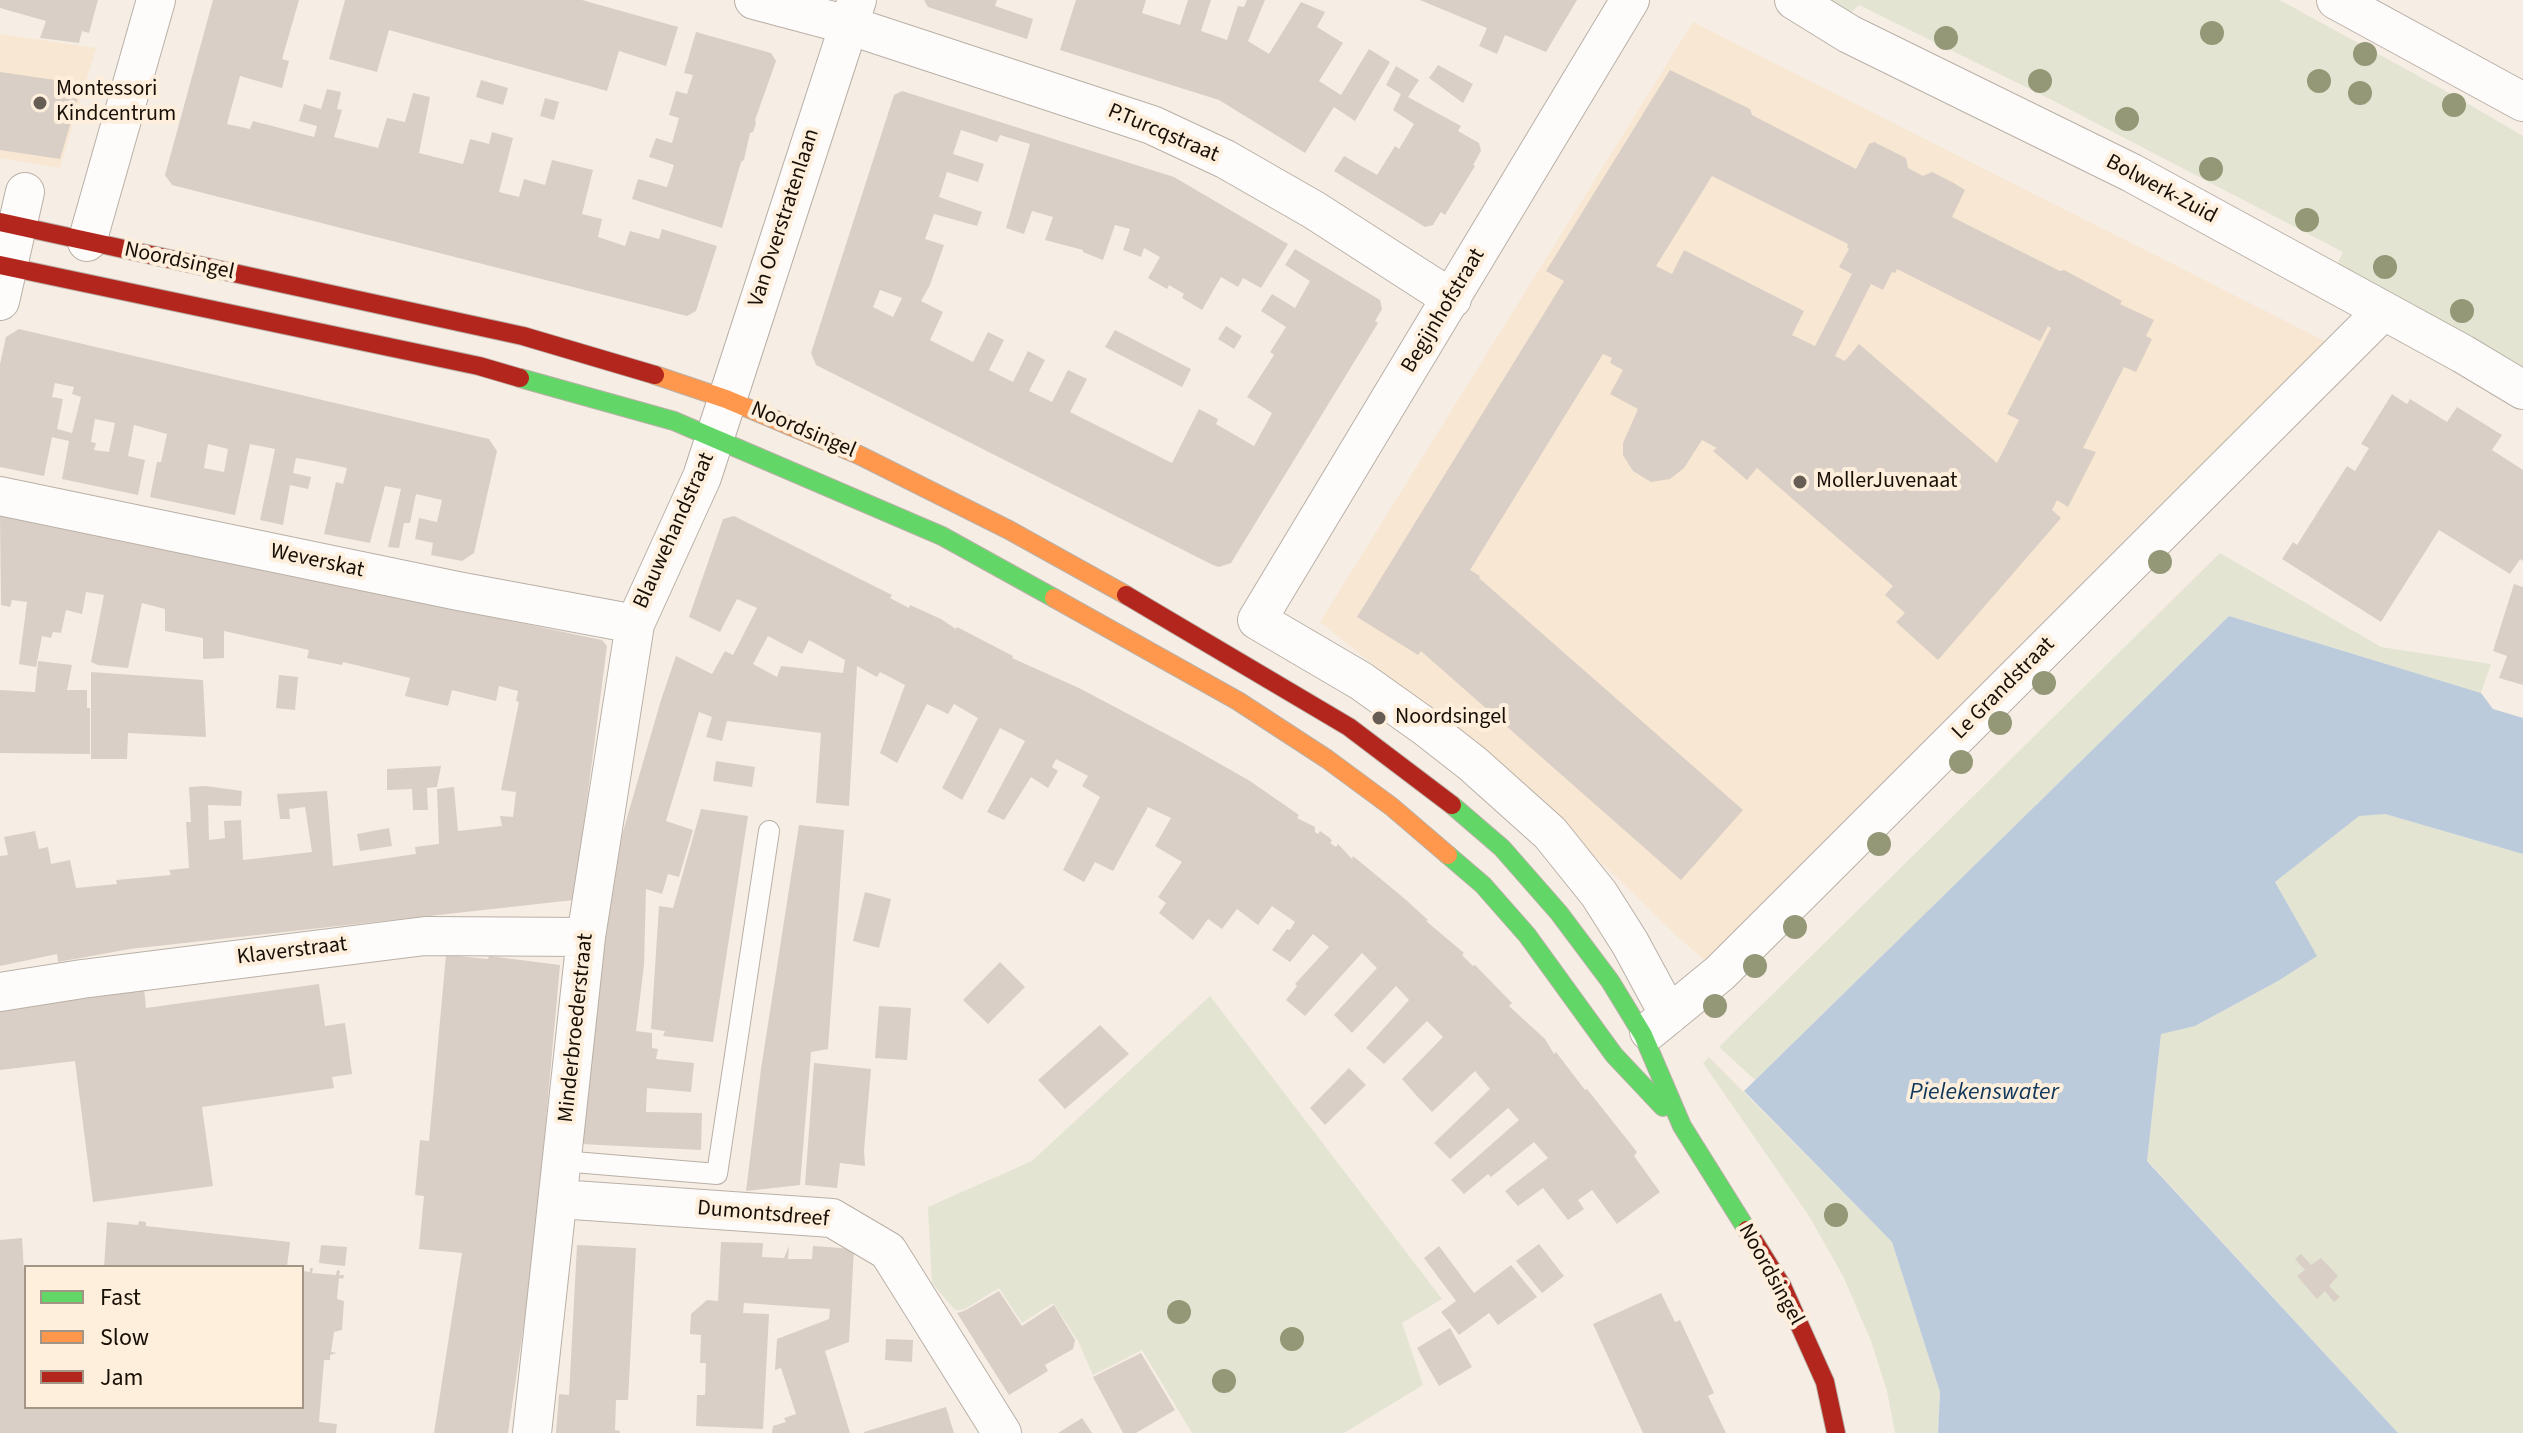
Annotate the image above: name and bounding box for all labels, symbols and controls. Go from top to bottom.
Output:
place label: Montessori Kindcentrum [56,77,176,128]
marker: Montessori Kindcentrum [31,94,49,112]
street label: P.Turcqstraat [1104,99,1222,169]
street label: Van Overstratenlaan [744,126,826,310]
street label: Bolwerk-Zuid [2101,150,2221,230]
street label: Noordsingel [122,237,236,287]
street label: Begijnhofstraat [1397,244,1491,378]
street label: Noordsingel [746,397,860,465]
street label: Blauwehandstraat [629,449,721,613]
place label: MollerJuvenaat [1816,469,1957,495]
marker: MollerJuvenaat [1791,473,1809,491]
street label: Weverskat [268,539,366,585]
street label: Le Grandstraat [1947,632,2061,746]
place label: Noordsingel [1395,705,1507,731]
marker: Noordsingel [1370,709,1388,727]
street label: Klaverstraat [235,932,349,972]
street label: Minderbroederstraat [554,932,600,1124]
water label: Pielekenswater [1909,1080,2059,1108]
street label: Dumontsdreef [696,1196,830,1234]
street label: Noordsingel [1731,1220,1809,1330]
legend [24,1265,304,1409]
text: Fast [100,1280,141,1315]
text: Slow [100,1320,149,1355]
text: Jam [100,1360,144,1395]

